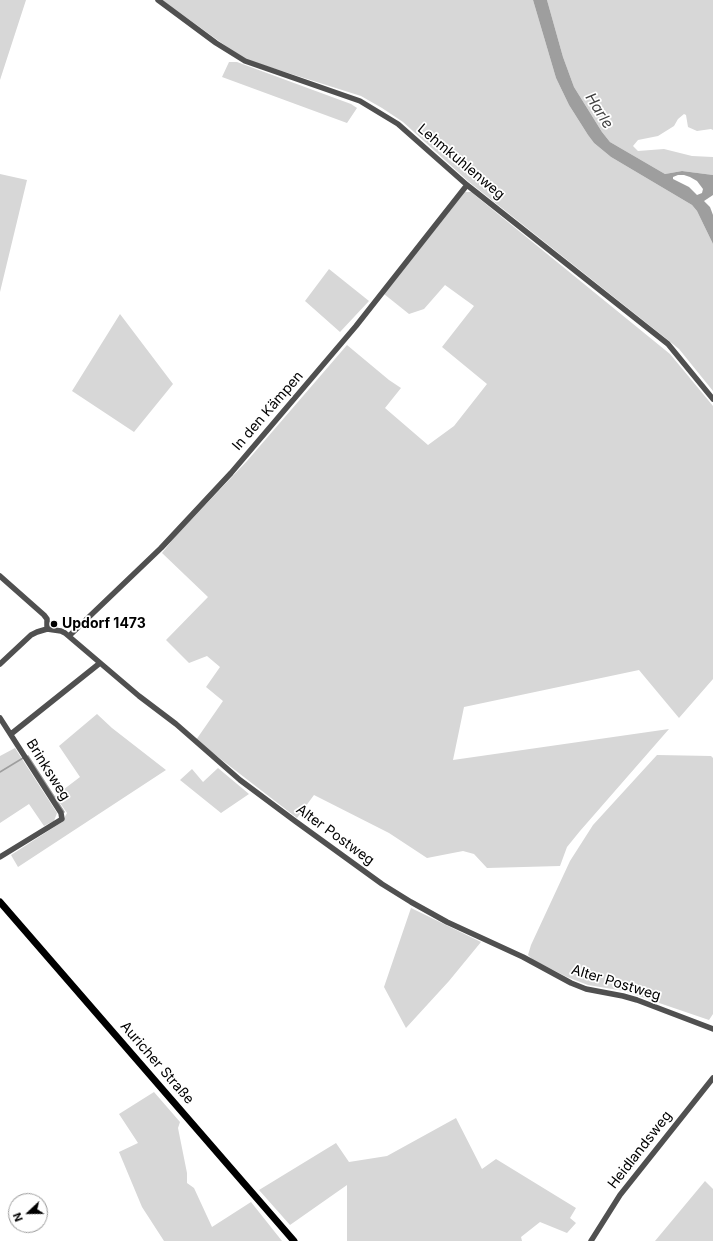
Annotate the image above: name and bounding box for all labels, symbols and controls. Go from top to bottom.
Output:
water label: Harle [581,90,617,132]
street label: Lehmkuhlenweg [414,121,508,203]
street label: In den Kämpen [229,368,307,454]
place label: Updorf 1473 [62,616,146,632]
marker: Updorf 1473 [49,619,59,629]
street label: Brinksweg [23,736,73,804]
street label: Alter Postweg [293,801,377,869]
street label: Alter Postweg [569,961,663,1005]
street label: Auricher Straße [117,1018,197,1108]
street label: Heidlandsweg [604,1108,676,1192]
north arrow [8,1193,48,1233]
text: N [10,1211,26,1224]

